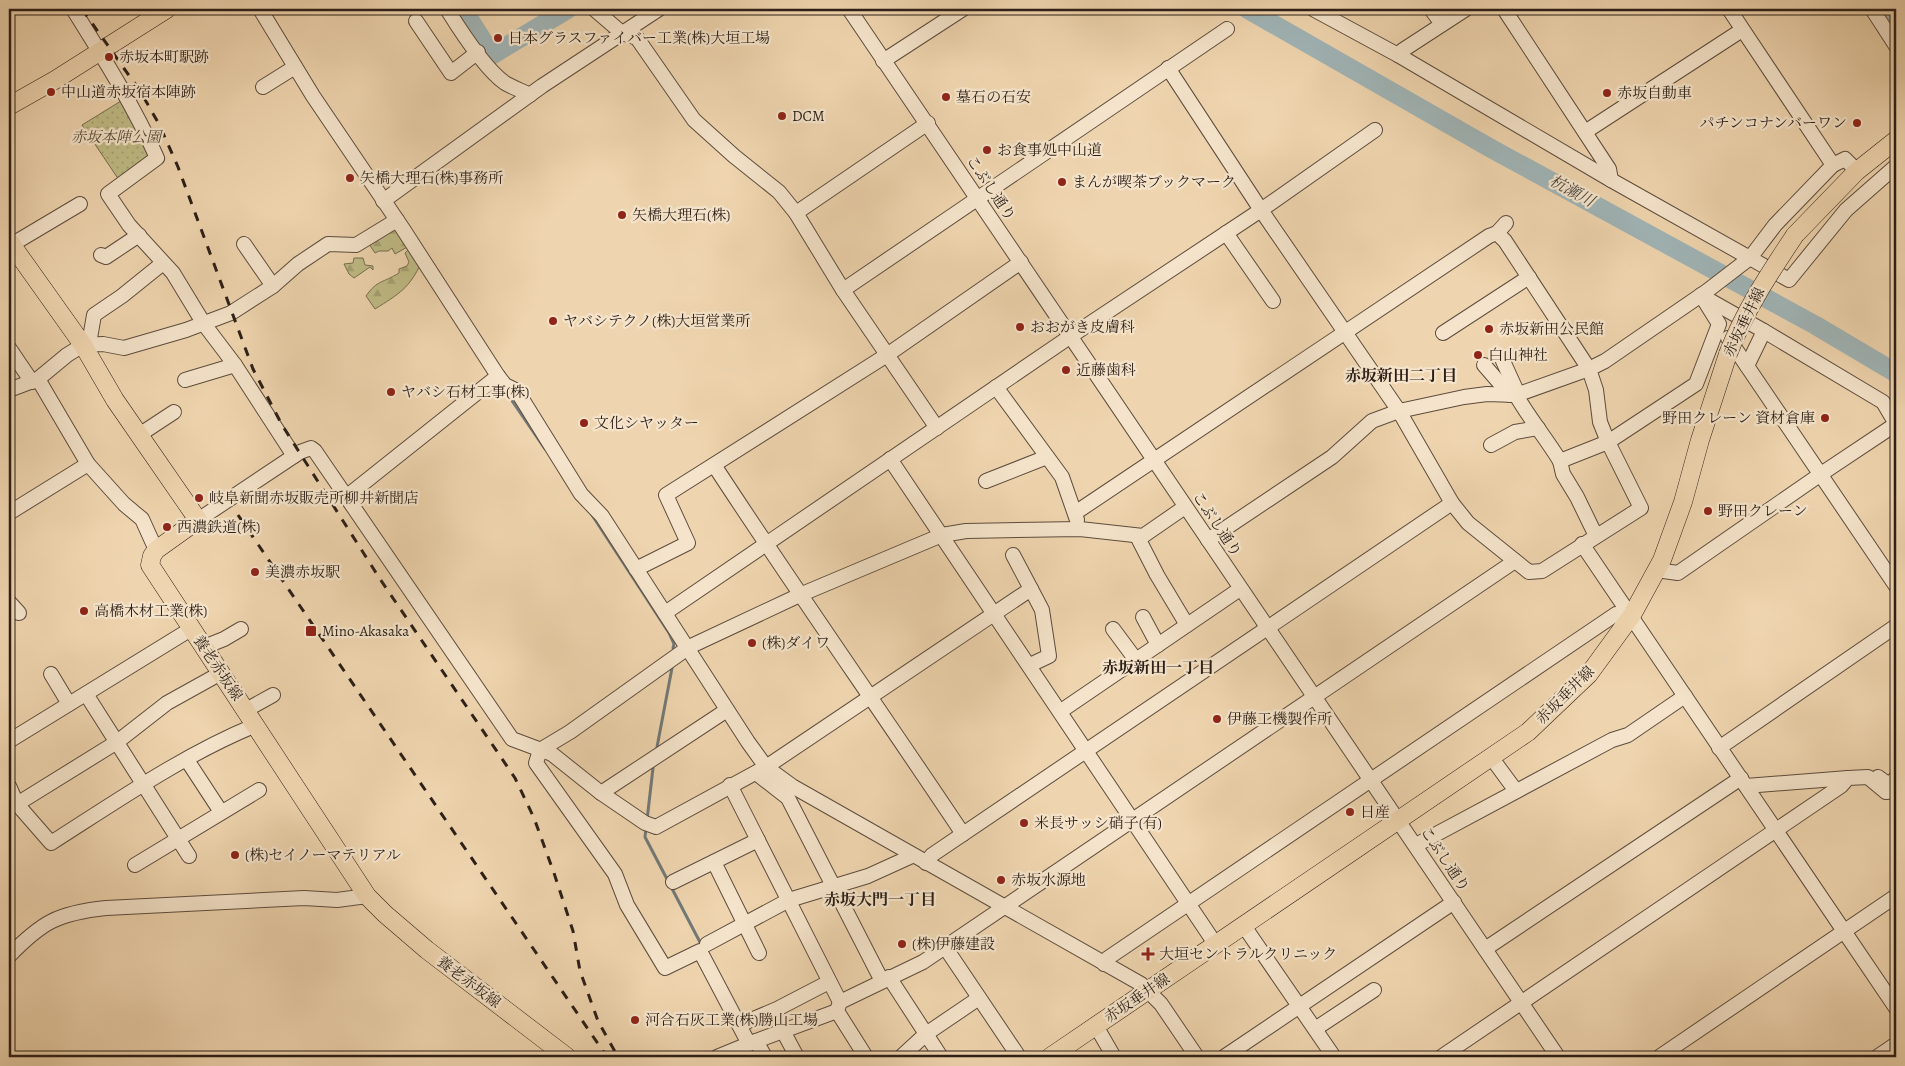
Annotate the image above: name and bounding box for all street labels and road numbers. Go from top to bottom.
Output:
street label: こぶし通り [962,151,1020,225]
street label: 赤坂垂井線 [1719,284,1769,360]
street label: こぶし通り [1188,487,1246,561]
street label: 養老赤坂線 [189,631,247,705]
street label: 赤坂垂井線 [1531,661,1599,729]
street label: こぶし通り [1416,822,1474,896]
street label: 養老赤坂線 [433,951,505,1013]
street label: 赤坂垂井線 [1100,969,1174,1027]

